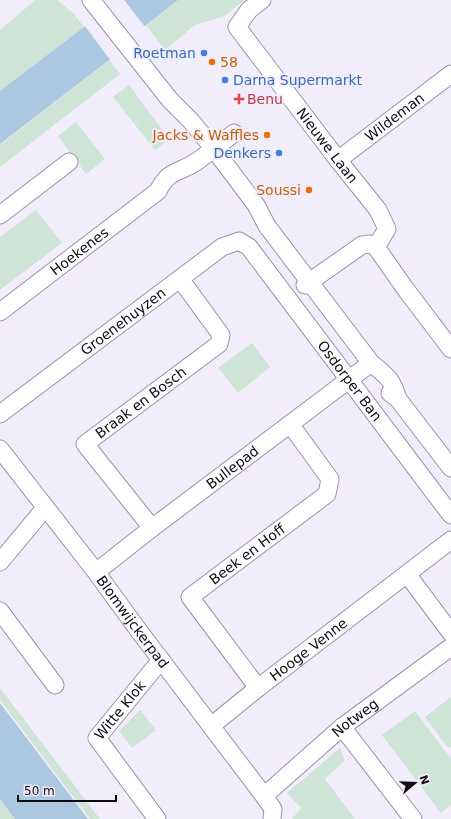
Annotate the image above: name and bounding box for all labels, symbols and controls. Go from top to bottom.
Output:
place label: Roetman [133,45,196,61]
marker: Roetman [199,48,209,58]
place label: 58 [220,54,238,70]
marker: 58 [207,57,217,67]
place label: Darna Supermarkt [233,72,363,88]
marker: Darna Supermarkt [220,75,230,85]
street label: Wildeman [362,89,427,145]
place label: Benu [247,91,283,107]
marker: Benu [234,94,244,104]
street label: Nieuwe Laan [293,105,361,186]
place label: Jacks & Waffles [151,127,259,143]
marker: Jacks & Waffles [262,130,272,140]
place label: Denkers [213,145,271,161]
marker: Denkers [274,148,284,158]
place label: Soussi [256,182,301,198]
marker: Soussi [304,185,314,195]
street label: Hoekenes [47,224,112,278]
street label: Groenehuyzen [78,284,169,358]
street label: Osdorper Ban [314,337,385,424]
street label: Braak en Bosch [92,363,189,441]
street label: Bullepad [203,443,262,492]
street label: Beek en Hoff [206,520,288,588]
street label: Blomwijckerpad [93,573,172,671]
street label: Hooge Venne [267,615,350,684]
street label: Witte Klok [91,677,149,743]
street label: Notweg [329,695,381,740]
north arrow [395,763,435,803]
text: N [416,773,432,786]
scale bar [18,777,116,803]
text: 50 m [24,784,55,798]

